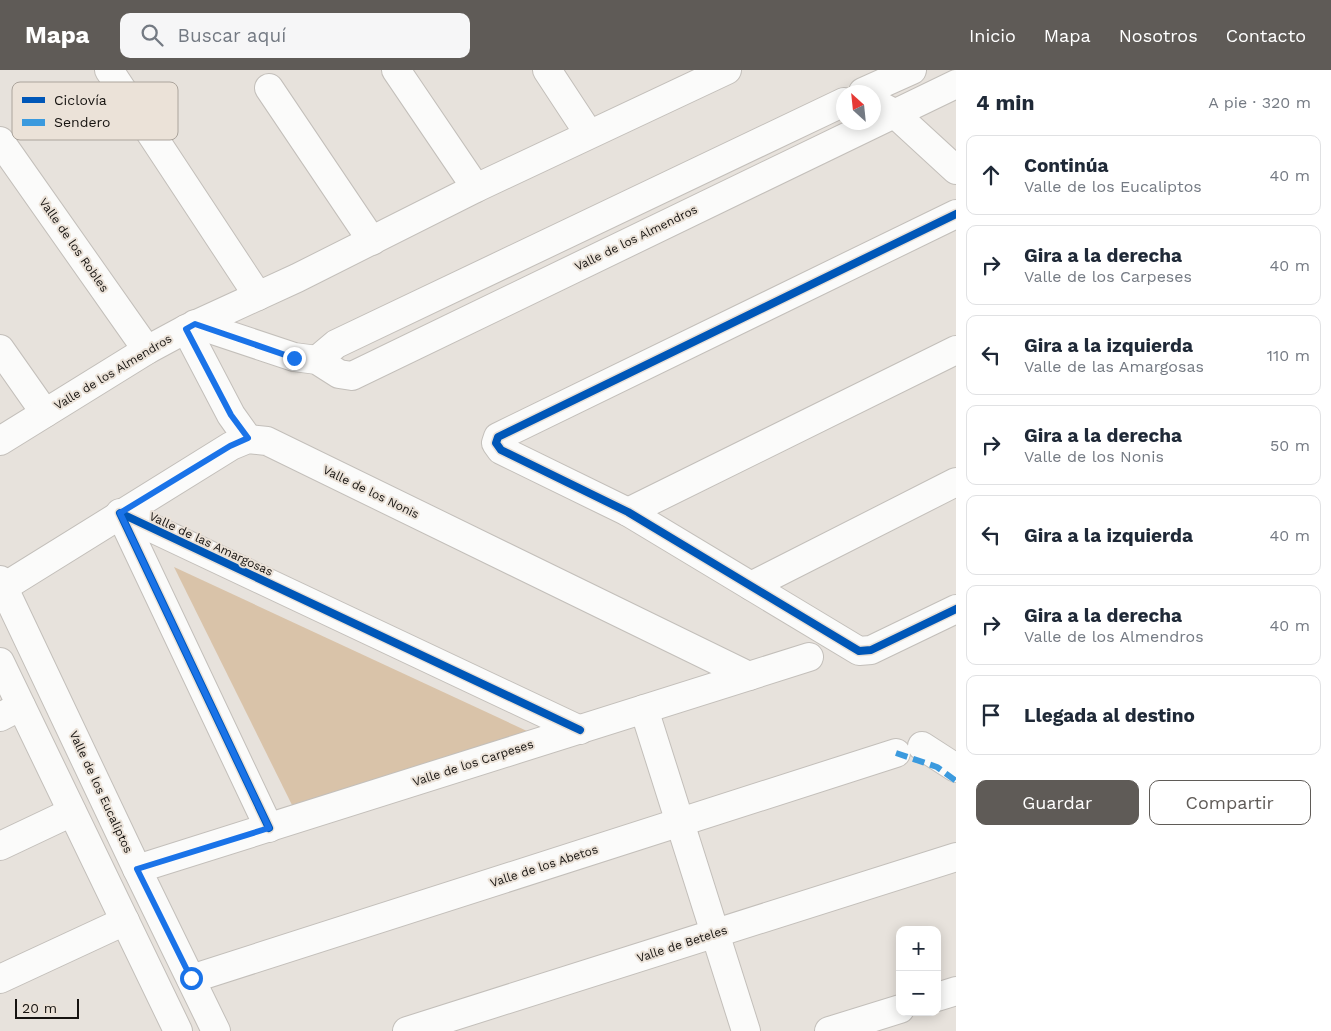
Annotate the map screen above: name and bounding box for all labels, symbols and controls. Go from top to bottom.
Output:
search box [120,13,470,58]
text: Mapa [25,21,90,49]
icon: search [138,21,166,49]
text: Buscar aquí [178,24,286,47]
text: Inicio [969,25,1016,46]
text: Mapa [1044,25,1091,46]
text: Nosotros [1119,25,1198,46]
text: Contacto [1226,25,1306,46]
legend [12,82,178,140]
north arrow [836,85,881,130]
text: 4 min [976,90,1034,115]
text: Ciclovía [54,92,107,108]
text: A pie · 320 m [1208,93,1311,112]
text: Sendero [54,114,110,130]
text: Continúa [1024,154,1108,177]
icon: ahead [977,161,1005,189]
text: 40 m [1270,166,1310,185]
text: Valle de los Eucaliptos [1024,177,1202,196]
street label: Valle de los Robles [36,195,112,295]
street label: Valle de los Almendros [572,202,700,274]
text: Gira a la derecha [1024,244,1182,267]
icon: right [977,251,1005,279]
text: 40 m [1270,256,1310,275]
text: Valle de los Carpeses [1024,267,1192,286]
street label: Valle de los Almendros [52,331,174,413]
text: Gira a la izquierda [1024,334,1193,357]
icon: left [977,341,1005,369]
text: 110 m [1267,346,1310,365]
route end [283,347,306,370]
text: Valle de las Amargosas [1024,357,1204,376]
text: Gira a la derecha [1024,424,1182,447]
icon: right [977,431,1005,459]
text: 50 m [1270,436,1310,455]
text: Valle de los Nonis [1024,447,1164,466]
street label: Valle de los Nonis [321,463,421,521]
street label: Valle de las Amargosas [147,509,275,579]
icon: left [977,521,1005,549]
text: Gira a la izquierda [1024,524,1193,547]
text: 40 m [1270,526,1310,545]
text: Gira a la derecha [1024,604,1182,627]
icon: right [977,611,1005,639]
text: 40 m [1270,616,1310,635]
text: Valle de los Almendros [1024,627,1204,646]
icon: arrive [977,701,1005,729]
text: Llegada al destino [1024,704,1195,727]
street label: Valle de los Eucaliptos [66,729,136,855]
street label: Valle de los Carpeses [411,737,535,789]
button: Guardar [976,780,1139,825]
button: Compartir [1149,780,1311,825]
street label: Valle de los Abetos [488,842,600,890]
street label: Valle de Beteles [635,923,729,965]
map controls [896,926,941,1016]
button: + [896,926,941,971]
route start [180,967,203,990]
button: − [896,971,941,1016]
scale bar [15,996,79,1019]
text: 20 m [22,1000,57,1016]

